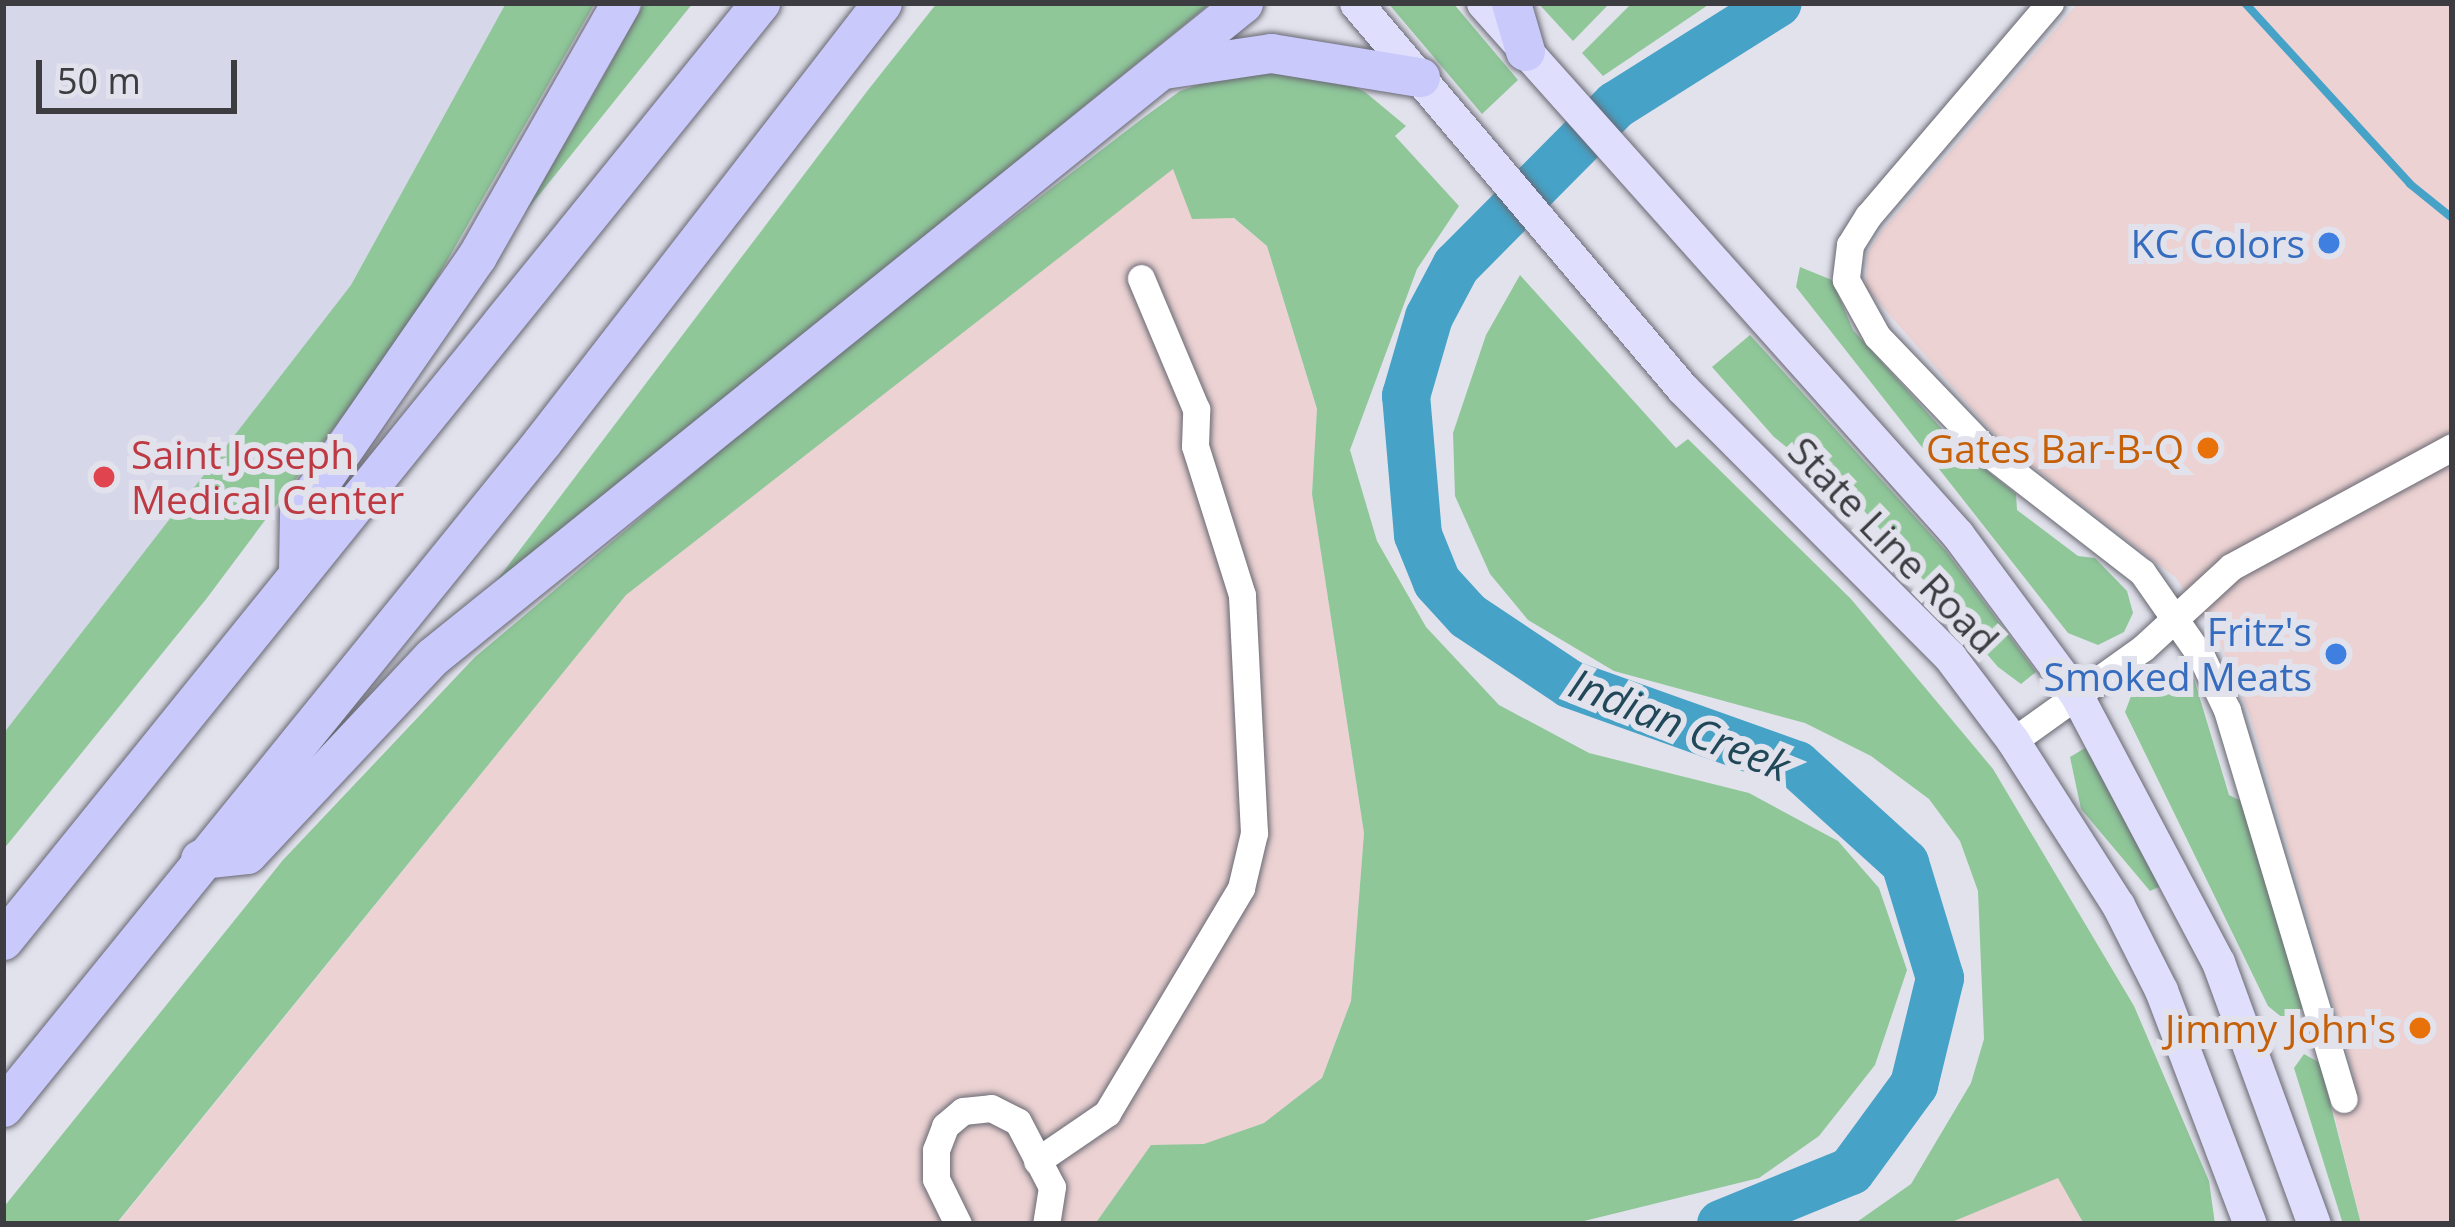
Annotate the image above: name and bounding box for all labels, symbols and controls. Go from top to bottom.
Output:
scale bar [42,36,243,110]
text: 50 m [57,56,141,105]
place label: KC Colors [2131,220,2305,266]
marker: KC Colors [2316,230,2342,256]
place label: Gates Bar-B-Q [1926,425,2184,471]
street label: State Line Road [1779,427,2009,663]
place label: Saint Joseph Medical Center [131,432,404,523]
marker: Gates Bar-B-Q [2195,435,2221,461]
marker: Saint Joseph Medical Center [88,461,120,493]
place label: Fritz's Smoked Meats [2044,609,2312,700]
marker: Fritz's Smoked Meats [2323,641,2349,667]
water label: Indian Creek [1563,657,1797,791]
place label: Jimmy John's [2165,1005,2396,1051]
marker: Jimmy John's [2407,1015,2433,1041]

